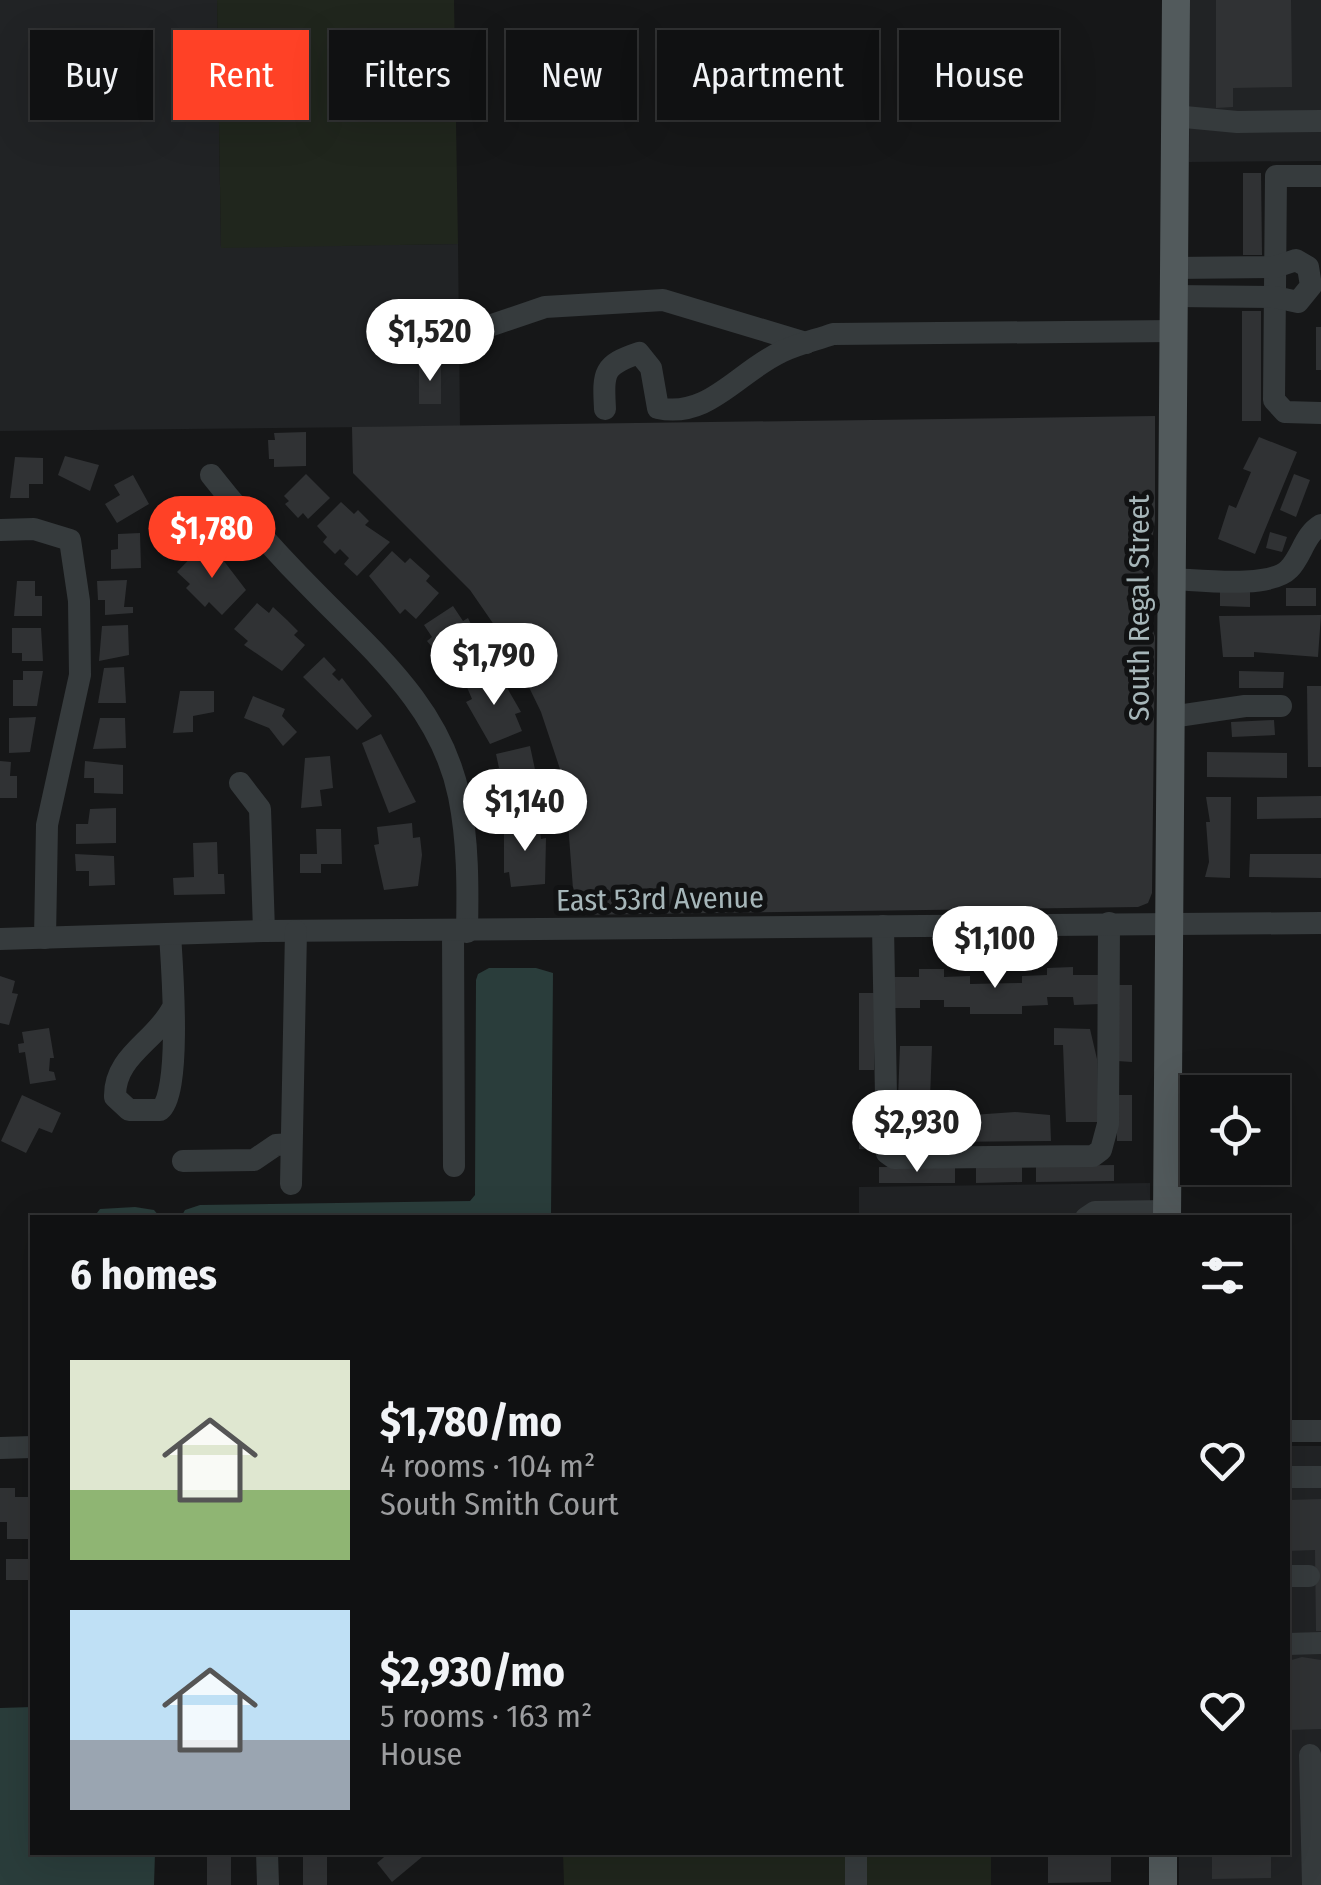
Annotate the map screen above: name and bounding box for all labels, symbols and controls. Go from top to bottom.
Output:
chip: Buy [30,30,153,120]
chip: Rent [173,30,309,120]
chip: Filters [329,30,486,120]
chip: New [506,30,637,120]
chip: Apartment [657,30,879,120]
chip: House [899,30,1059,120]
pin: $1,520 [349,299,511,384]
text: $1,520 [388,312,472,350]
street label: South Regal Street [1121,495,1157,721]
pin: $1,780 [131,496,293,581]
text: $1,780 [170,509,254,547]
pin: $1,790 [413,623,575,708]
text: $1,790 [453,636,535,674]
pin: $1,140 [444,769,606,854]
text: $1,140 [485,782,565,820]
street label: East 53rd Avenue [556,879,764,919]
pin: $1,100 [914,906,1076,991]
text: $1,100 [955,919,1035,957]
map controls [1180,1075,1290,1185]
button: locate [1180,1075,1290,1185]
pin: $2,930 [836,1090,998,1175]
text: $2,930 [874,1103,960,1141]
icon: filters [1195,1248,1250,1303]
text: 6 homes [70,1250,217,1300]
text: $1,780/mo [380,1397,562,1447]
icon: home [150,1400,270,1520]
icon: heart [1195,1433,1250,1488]
text: 4 rooms · 104 m² [380,1447,595,1485]
text: South Smith Court [380,1485,619,1523]
text: $2,930/mo [380,1647,565,1697]
icon: home [150,1650,270,1770]
icon: heart [1195,1683,1250,1738]
text: 5 rooms · 163 m² [380,1697,592,1735]
text: House [380,1735,462,1773]

